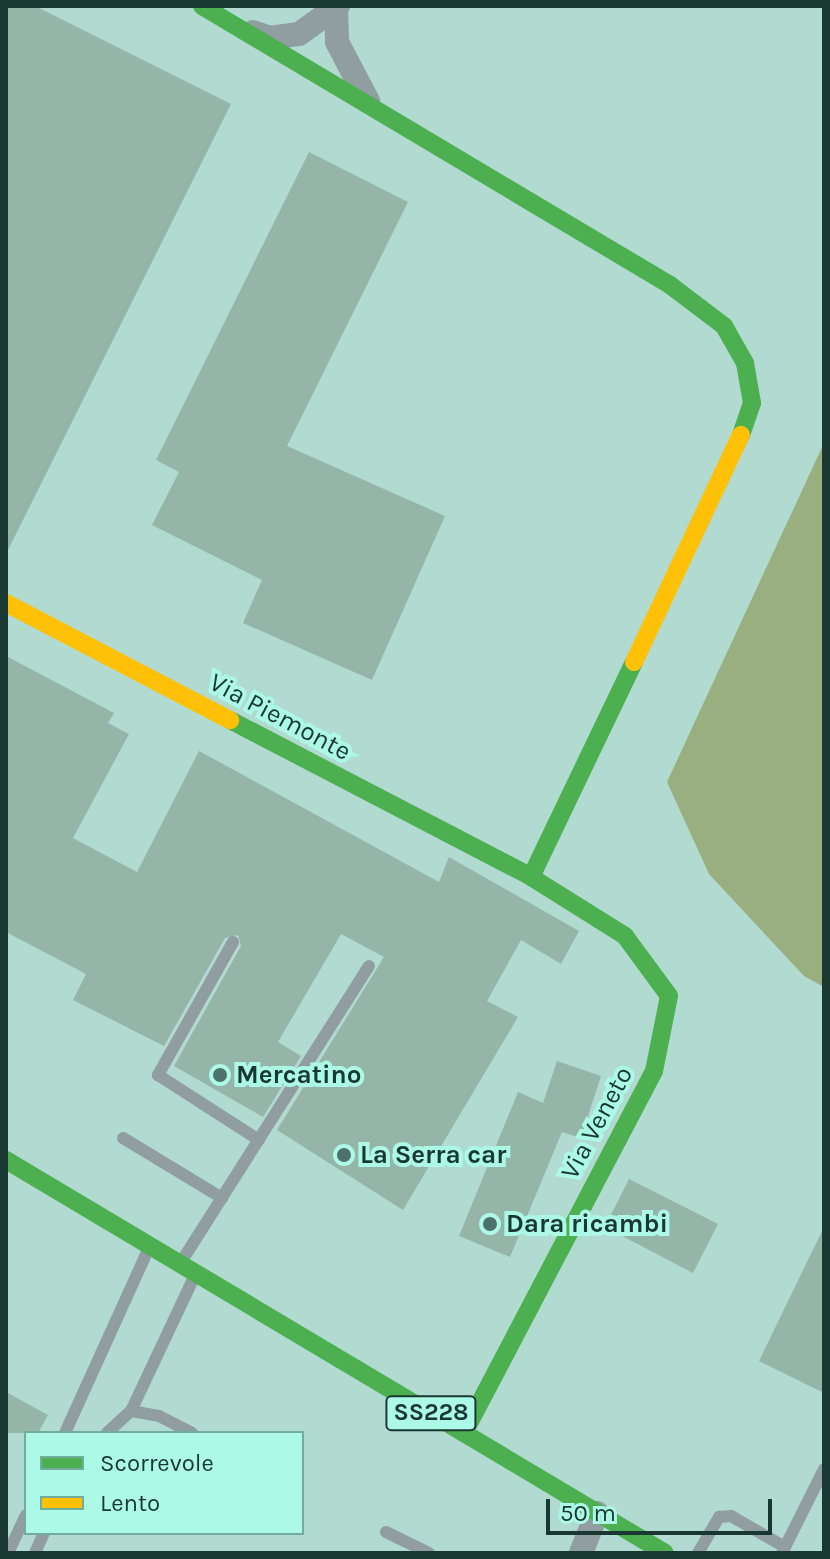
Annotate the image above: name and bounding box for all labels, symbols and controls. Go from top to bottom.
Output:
street label: Via Piemonte [204,667,356,767]
place label: Mercatino [236,1059,361,1091]
street label: Via Veneto [554,1061,640,1185]
marker: Mercatino [211,1066,229,1084]
place label: La Serra car [360,1139,506,1171]
marker: La Serra car [335,1146,353,1164]
place label: Dara ricambi [506,1208,668,1240]
marker: Dara ricambi [481,1215,499,1233]
road number: SS228 [385,1393,477,1433]
legend [24,1431,304,1535]
text: Scorrevole [100,1449,214,1477]
scale bar [550,1483,776,1533]
text: Lento [100,1489,160,1517]
text: 50 m [560,1499,616,1527]

